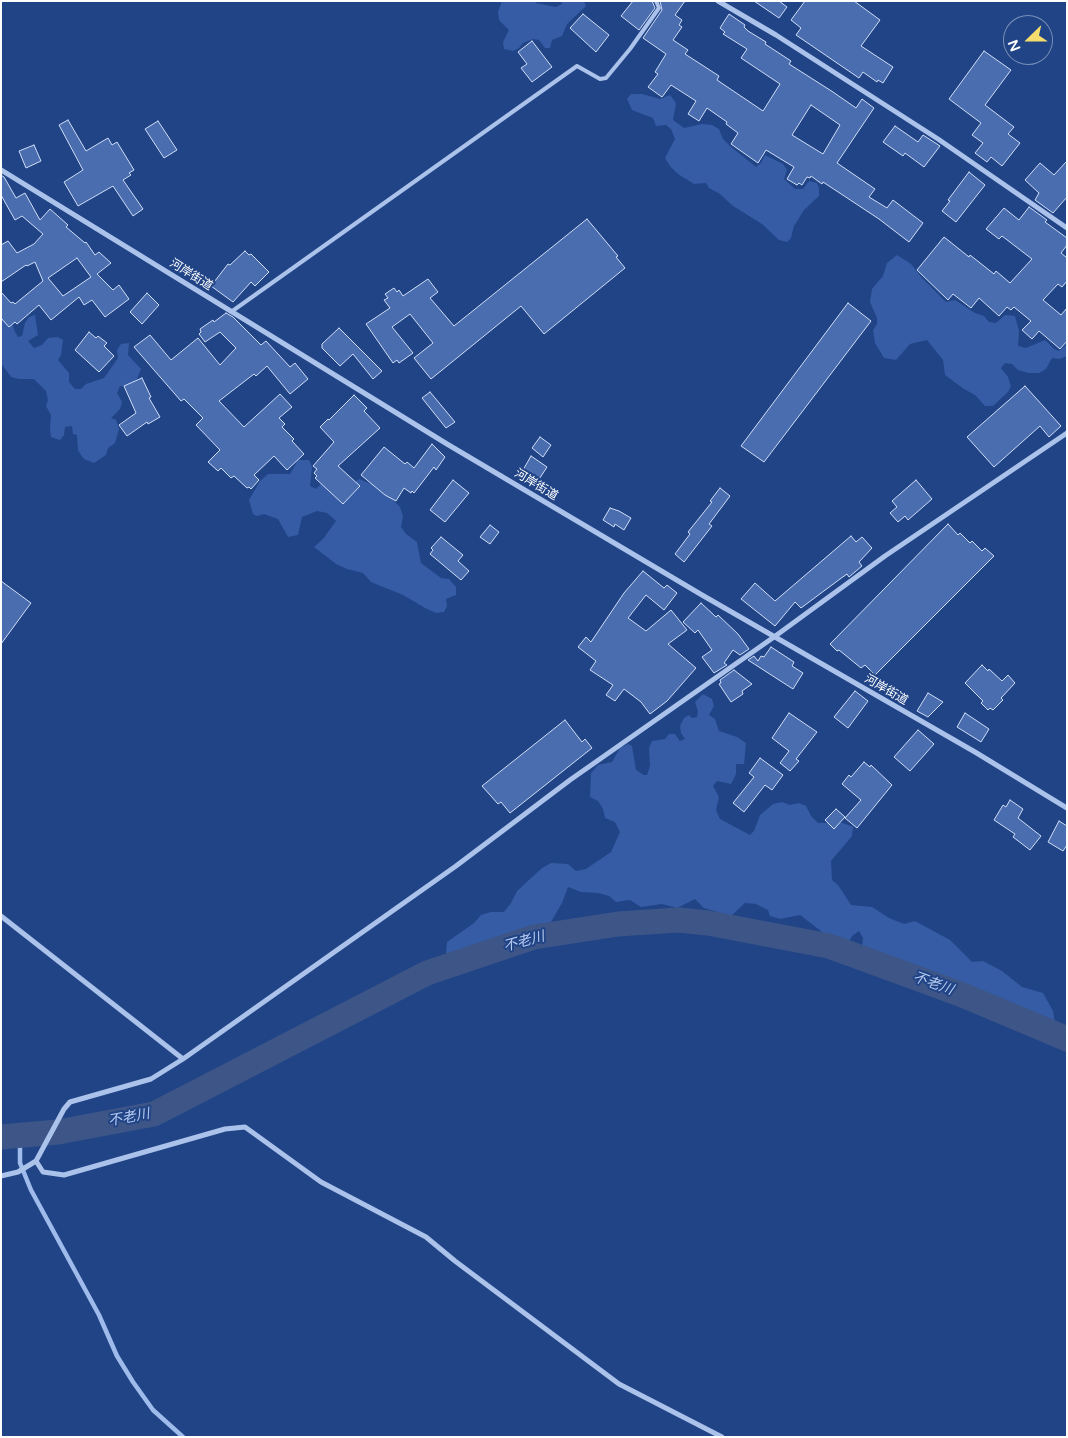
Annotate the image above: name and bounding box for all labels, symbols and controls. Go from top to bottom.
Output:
north arrow [1003,15,1053,65]
text: N [1005,37,1025,54]
street label: 河岸街道 [167,256,215,294]
street label: 河岸街道 [512,466,560,504]
street label: 河岸街道 [862,672,910,708]
water label: 不老川 [502,928,546,956]
water label: 不老川 [910,969,956,999]
water label: 不老川 [107,1106,151,1130]

